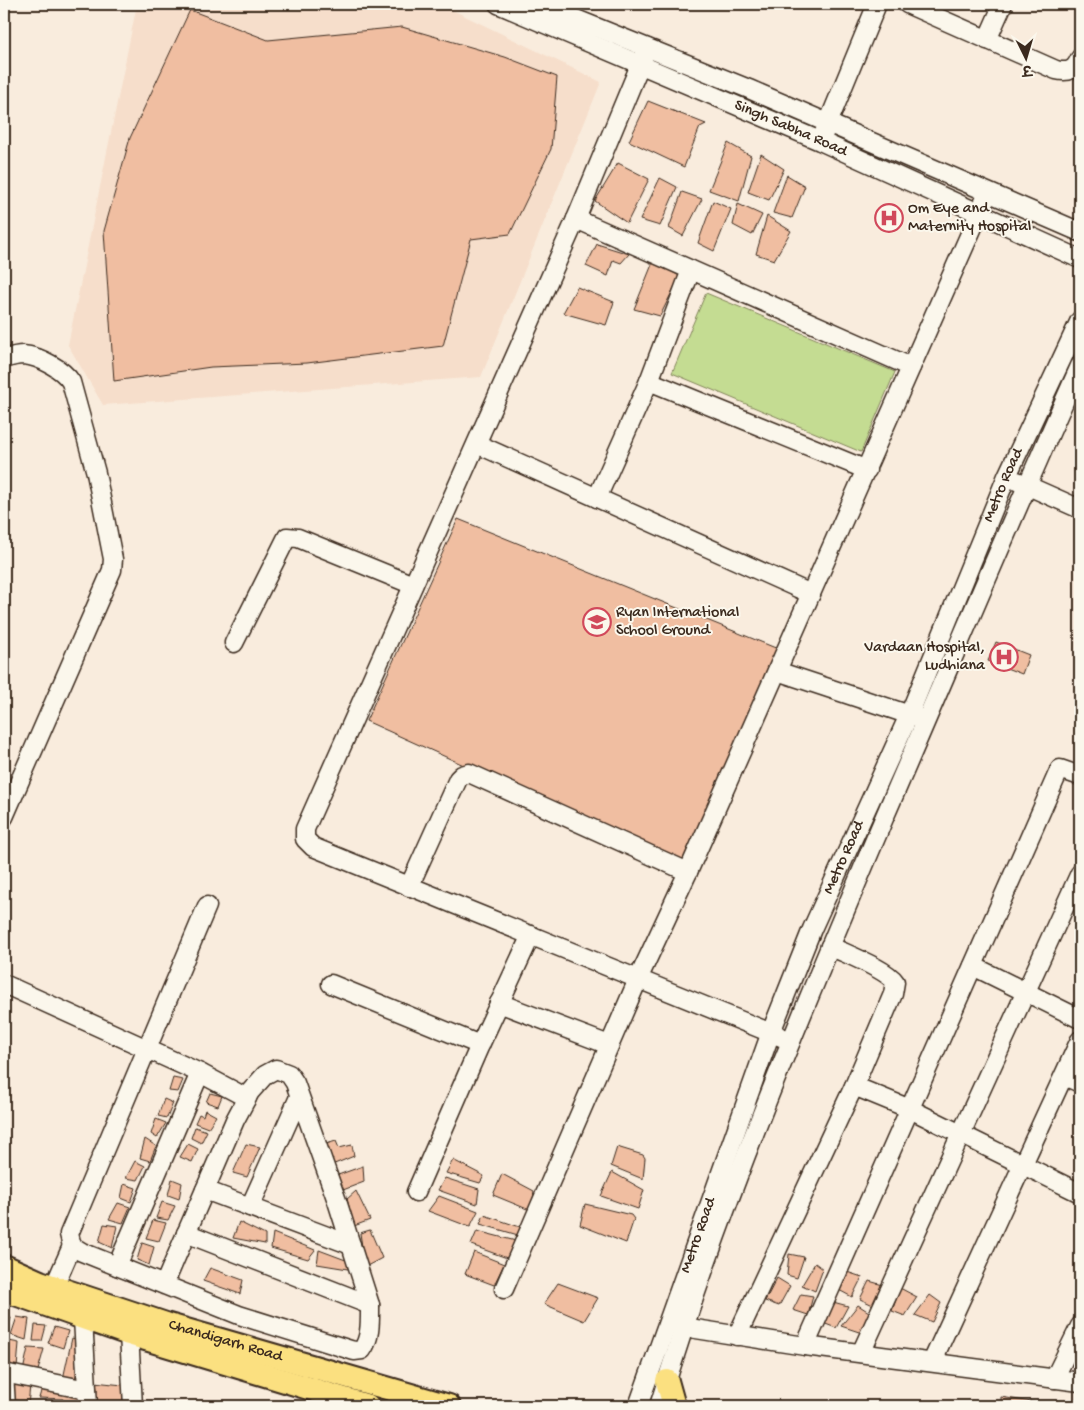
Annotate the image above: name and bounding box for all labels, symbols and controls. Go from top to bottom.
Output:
north arrow [1002,32,1052,82]
text: उ [1020,59,1034,77]
street label: Singh Sabha Road [731,96,851,162]
place label: Om Eye and Maternity Hospital [908,200,1031,237]
hospital icon: Om Eye and Maternity Hospital [874,203,904,233]
street label: Metro Road [979,444,1029,525]
place label: Ryan International School Ground [616,604,739,641]
school or university icon: Ryan International School Ground [582,607,612,637]
place label: Vardaan Hospital, Ludhiana [863,639,986,676]
hospital icon: Vardaan Hospital, Ludhiana [989,642,1019,672]
street label: Metro Road [819,817,870,898]
street label: Metro Road [677,1194,721,1276]
street label: Chandigarh Road [166,1316,286,1367]

